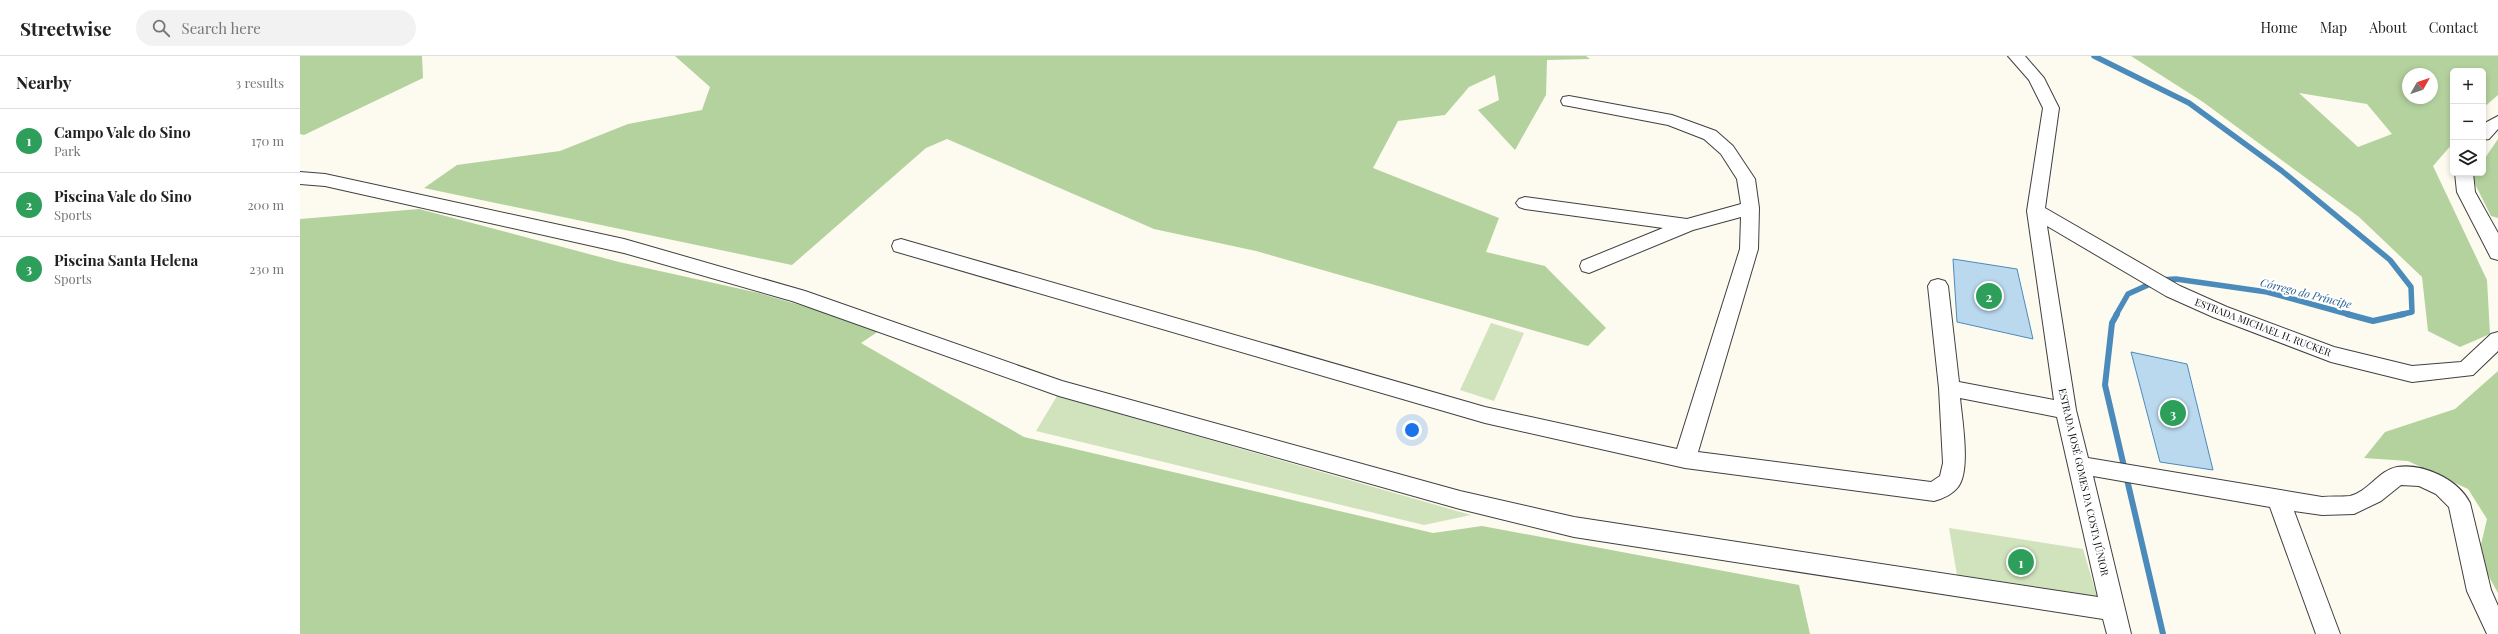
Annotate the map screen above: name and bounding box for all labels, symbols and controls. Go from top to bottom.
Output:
search box [136,10,416,46]
text: Streetwise [20,15,112,41]
icon: search [150,17,172,39]
text: Search here [182,18,261,38]
text: Home [2260,18,2298,37]
text: Map [2320,18,2347,37]
text: About [2369,18,2407,37]
text: Contact [2429,18,2478,37]
north arrow [2402,68,2438,104]
map controls [2450,68,2486,176]
button: + [2450,68,2486,104]
text: Nearby [16,71,71,93]
text: 3 results [235,74,284,91]
button: − [2450,104,2486,140]
text: Campo Vale do Sino [54,122,191,142]
text: 1 [27,132,31,149]
text: 170 m [251,132,284,149]
button: layers [2450,140,2486,176]
text: Park [54,142,81,159]
text: Piscina Vale do Sino [54,186,192,206]
text: 2 [26,196,32,213]
text: 200 m [247,196,284,213]
text: Sports [54,206,92,223]
text: Piscina Santa Helena [54,250,198,270]
text: 3 [26,260,32,277]
text: 230 m [249,260,284,277]
text: Sports [54,270,92,287]
water label: Córrego do Príncipe [2259,274,2353,312]
pin: 2 [1976,281,2002,311]
street label: ESTRADA MICHAEL H. RUCKER [2193,295,2334,360]
street label: ESTRADA JOSÉ GOMES DA COSTA JÚNIOR [2056,387,2113,578]
pin: 3 [2160,398,2186,428]
your location [1402,420,1422,440]
pin: 1 [2008,547,2034,577]

